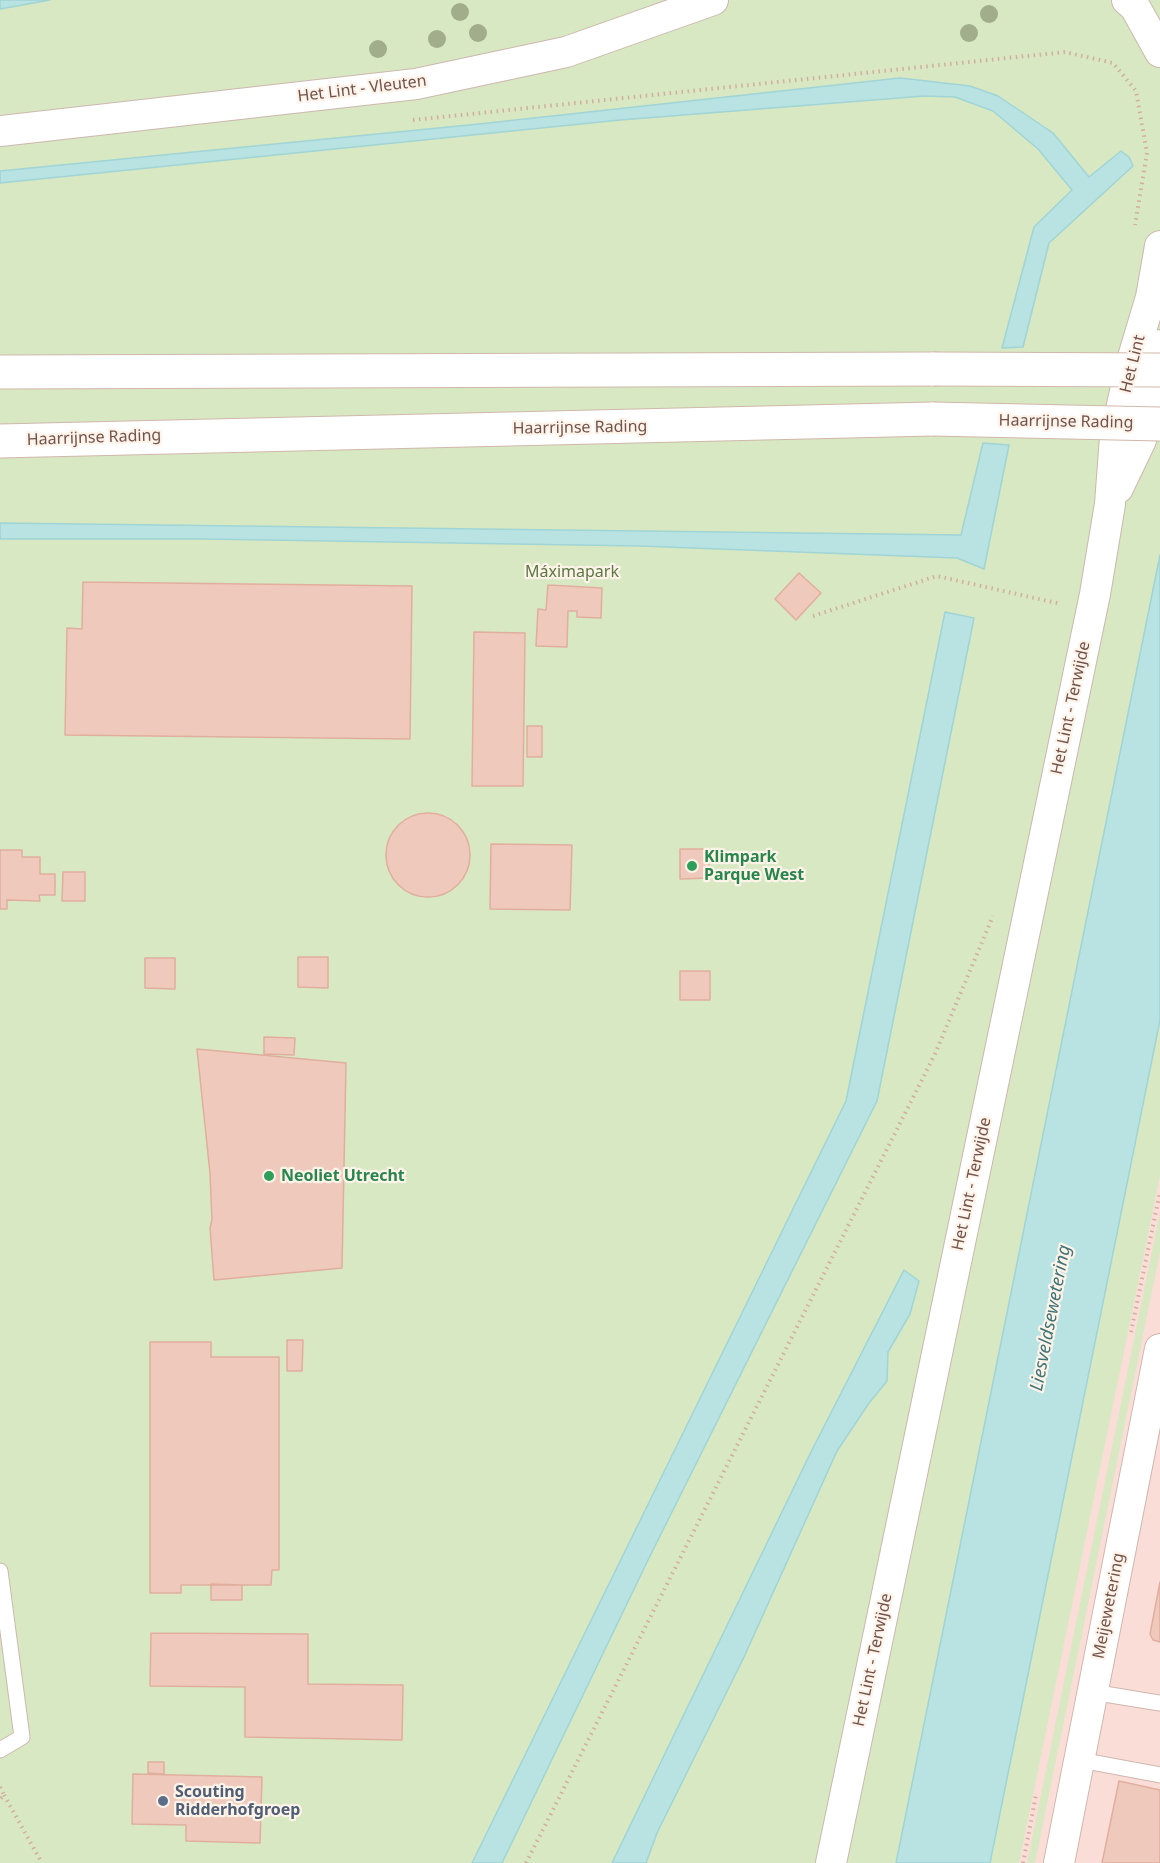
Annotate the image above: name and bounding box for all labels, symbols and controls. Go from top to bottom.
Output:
street label: Het Lint - Vleuten [296,72,428,106]
street label: Het Lint [1117,333,1149,395]
street label: Haarrijnse Rading [999,411,1133,433]
street label: Haarrijnse Rading [513,417,647,439]
street label: Haarrijnse Rading [26,426,162,450]
park label: Máximapark [525,562,619,582]
street label: Het Lint - Terwijde [1048,640,1094,776]
place label: Klimpark Parque West [704,847,804,885]
marker: Klimpark Parque West [685,859,699,873]
street label: Het Lint - Terwijde [949,1116,995,1252]
place label: Neoliet Utrecht [281,1166,405,1186]
marker: Neoliet Utrecht [262,1169,276,1183]
water label: Liesveldsewetering [1026,1243,1076,1393]
street label: Meijewetering [1089,1551,1129,1661]
street label: Het Lint - Terwijde [850,1592,896,1728]
place label: Scouting Ridderhofgroep [175,1782,300,1820]
marker: Scouting Ridderhofgroep [156,1794,170,1808]

